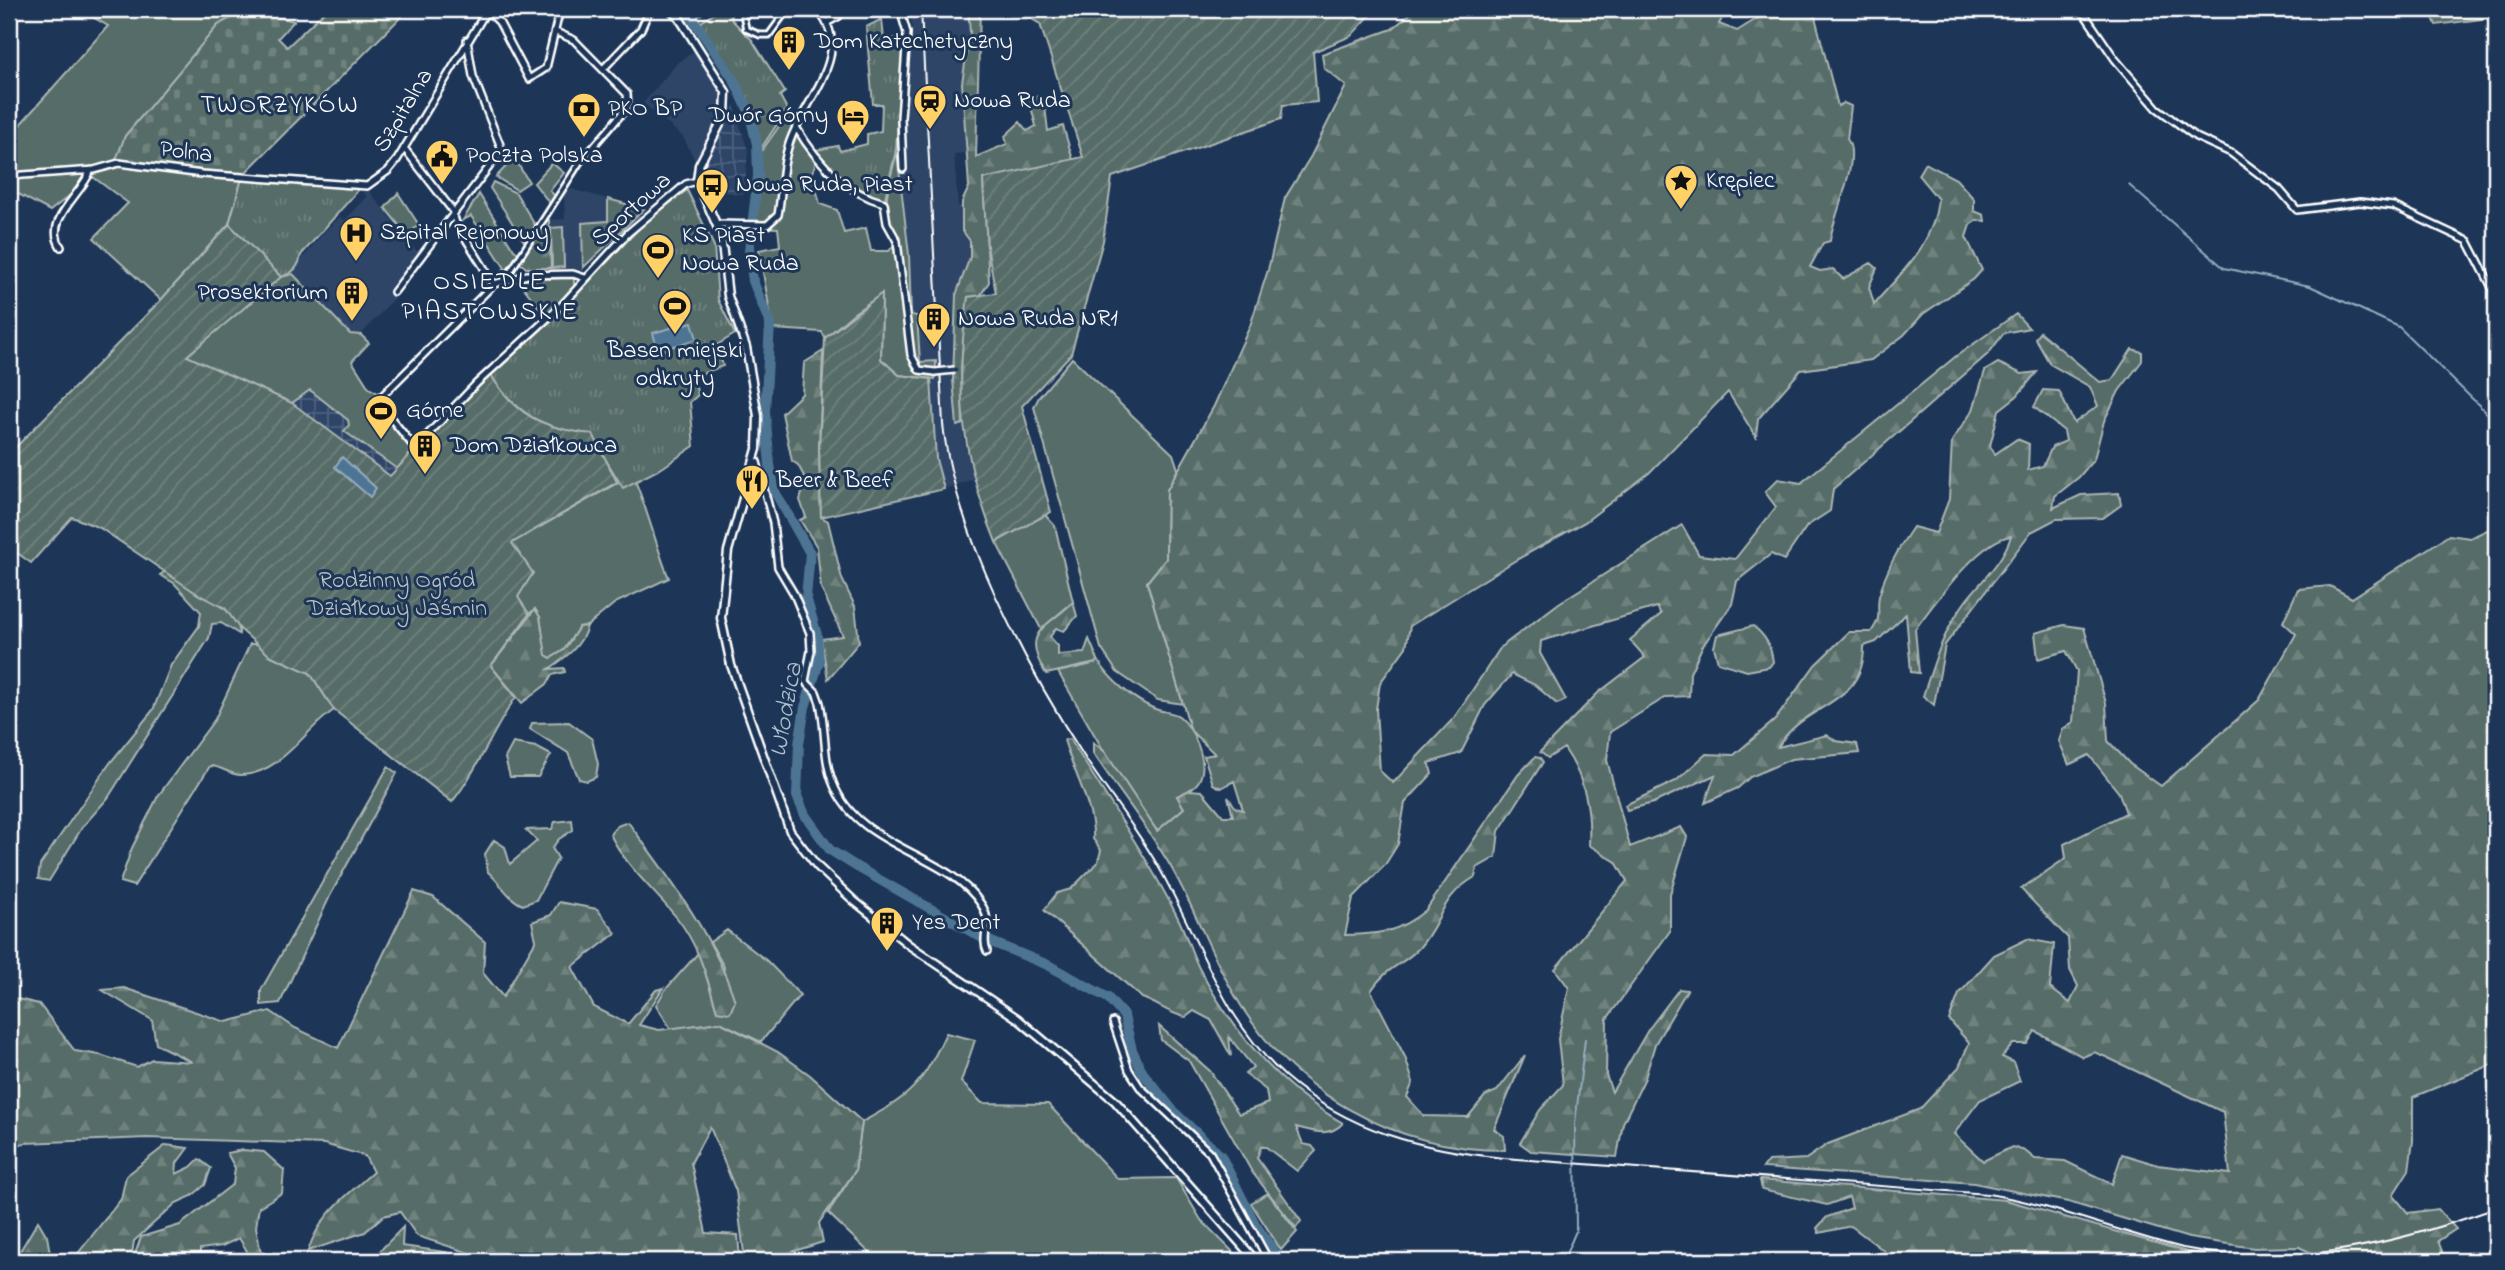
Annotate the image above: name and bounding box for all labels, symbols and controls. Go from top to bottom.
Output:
building icon: Dom Katechetyczny [770,23,808,72]
place label: Dom Katechetyczny [813,25,1013,61]
street label: Szpitalna [365,62,443,160]
station icon: Nowa Ruda [911,82,949,131]
place label: Nowa Ruda [954,84,1071,119]
district label: TWORZYKÓW [200,87,360,125]
bank icon: PKO BP [565,90,603,139]
place label: PKO BP [608,92,683,127]
hotel icon: Dwór Górny [834,97,872,146]
place label: Dwór Górny [708,99,828,135]
street label: Polna [158,132,214,174]
public building icon: Poczta Polska [423,137,461,186]
place label: Poczta Polska [466,139,603,174]
place icon: Krępiec [1662,162,1700,211]
street label: Sportowa [584,164,680,256]
place label: Krępiec [1706,164,1775,199]
bus stop icon: Nowa Ruda, Piast [693,166,731,215]
place label: Nowa Ruda, Piast [736,168,913,203]
hospital icon: Szpital Rejonowy [337,214,375,263]
place label: Szpital Rejonowy [380,216,549,252]
place label: KS Piast Nowa Ruda [682,219,799,282]
sports icon: KS Piast Nowa Ruda [639,231,677,280]
district label: OSIEDLE PIASTOWSKIE [401,264,579,332]
building icon: Prosektorium [333,274,371,323]
place label: Prosektorium [198,276,328,311]
sports icon: Basen miejski odkryty [656,287,694,336]
building icon: Nowa Ruda NR1 [915,300,953,349]
place label: Nowa Ruda NR1 [958,302,1118,337]
place label: Basen miejski odkryty [606,334,743,398]
sports icon: Górne [362,392,400,441]
place label: Górne [406,394,464,429]
building icon: Dom Działkowca [406,427,444,476]
place label: Dom Działkowca [449,429,617,464]
restaurant icon: Beer & Beef [733,462,771,511]
place label: Beer & Beef [775,464,894,499]
park label: Rodzinny Ogród Działkowy Jaśmin [306,564,487,628]
water label: Włodzica [760,659,814,760]
building icon: Yes Dent [868,904,906,953]
place label: Yes Dent [912,906,1000,941]

